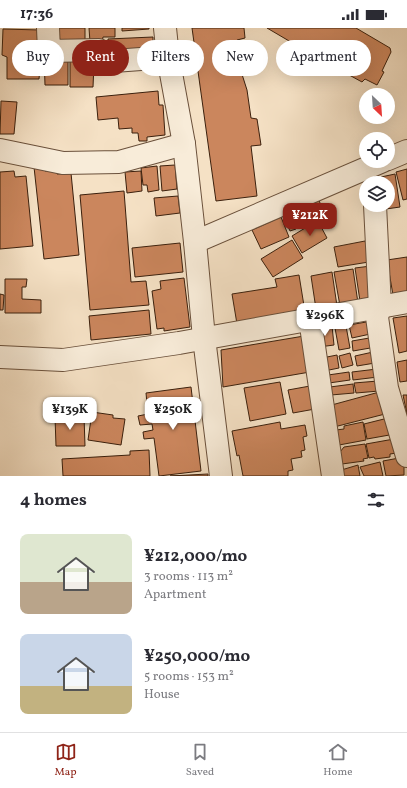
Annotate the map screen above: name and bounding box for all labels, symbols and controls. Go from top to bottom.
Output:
text: 17:36 [20,4,53,25]
chip: Buy [12,40,64,76]
chip: Rent [72,40,129,76]
chip: Filters [137,40,204,76]
chip: New [212,40,268,76]
chip: Apartment [276,40,371,76]
north arrow [359,88,395,124]
map controls [359,88,395,212]
button: locate [359,132,395,168]
button: layers [359,176,395,212]
pin: ¥212K [282,203,338,237]
text: ¥212K [292,207,328,225]
pin: ¥296K [297,303,353,337]
text: ¥296K [306,307,344,325]
pin: ¥139K [42,397,98,431]
pin: ¥250K [145,397,201,431]
text: ¥139K [52,401,88,419]
text: ¥250K [154,401,192,419]
text: 4 homes [20,489,87,512]
icon: filters [365,489,387,511]
text: ¥212,000/mo [144,545,247,568]
icon: home [52,550,100,598]
text: 3 rooms · 113 m² [144,568,233,586]
text: Apartment [144,586,207,604]
text: ¥250,000/mo [144,645,250,668]
icon: home [52,650,100,698]
text: 5 rooms · 153 m² [144,668,234,686]
text: House [144,686,180,704]
tab: Map [55,741,77,780]
tab: Saved [186,741,214,780]
tab: Home [323,741,352,780]

